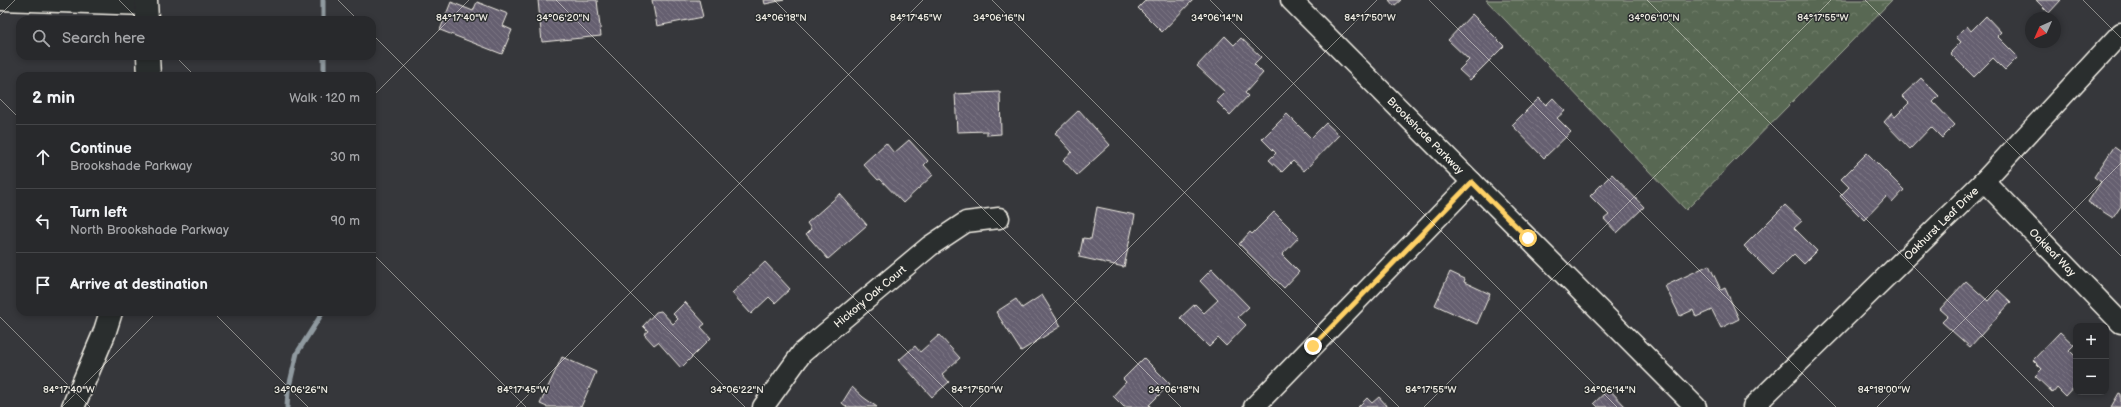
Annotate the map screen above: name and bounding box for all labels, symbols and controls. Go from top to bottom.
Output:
text: 84°17'40"W [436,12,488,24]
text: 34°06'20"N [536,12,590,24]
text: 34°06'18"N [755,12,807,24]
text: 84°17'45"W [890,12,942,24]
text: 34°06'16"N [973,12,1025,24]
text: 34°06'14"N [1191,12,1243,24]
text: 84°17'50"W [1344,12,1396,24]
text: 34°06'10"N [1628,12,1680,24]
text: 84°17'55"W [1797,12,1849,24]
north arrow [2025,12,2061,48]
search box [16,16,376,60]
icon: search [30,27,52,49]
text: Search here [62,29,145,48]
text: 2 min [32,88,75,108]
text: Walk · 120 m [289,90,360,106]
street label: Brookshade Parkway [1384,94,1466,177]
text: Continue [70,139,132,158]
icon: ahead [32,146,54,168]
text: 30 m [330,149,360,165]
text: Brookshade Parkway [70,158,192,174]
street label: Oakhurst Leaf Drive [1901,184,1982,263]
text: Turn left [70,203,127,222]
icon: left [32,210,54,232]
text: 90 m [331,213,360,229]
text: North Brookshade Parkway [70,222,229,238]
street label: Oakleaf Way [2026,226,2078,279]
route start [1519,229,1537,247]
street label: Hickory Oak Court [831,262,909,331]
icon: arrive [32,274,54,296]
text: Arrive at destination [70,275,208,294]
map controls [2073,323,2109,395]
button: + [2073,323,2109,359]
route end [1304,337,1322,355]
button: − [2073,359,2109,395]
text: 84°17'40"W [43,384,95,396]
text: 34°06'26"N [274,384,328,396]
text: 84°17'45"W [497,384,549,396]
text: 34°06'22"N [710,384,764,396]
text: 84°17'50"W [951,384,1003,396]
text: 34°06'18"N [1148,384,1200,396]
text: 84°17'55"W [1405,384,1457,396]
text: 34°06'14"N [1584,384,1636,396]
text: 84°18'00"W [1858,384,1910,396]

